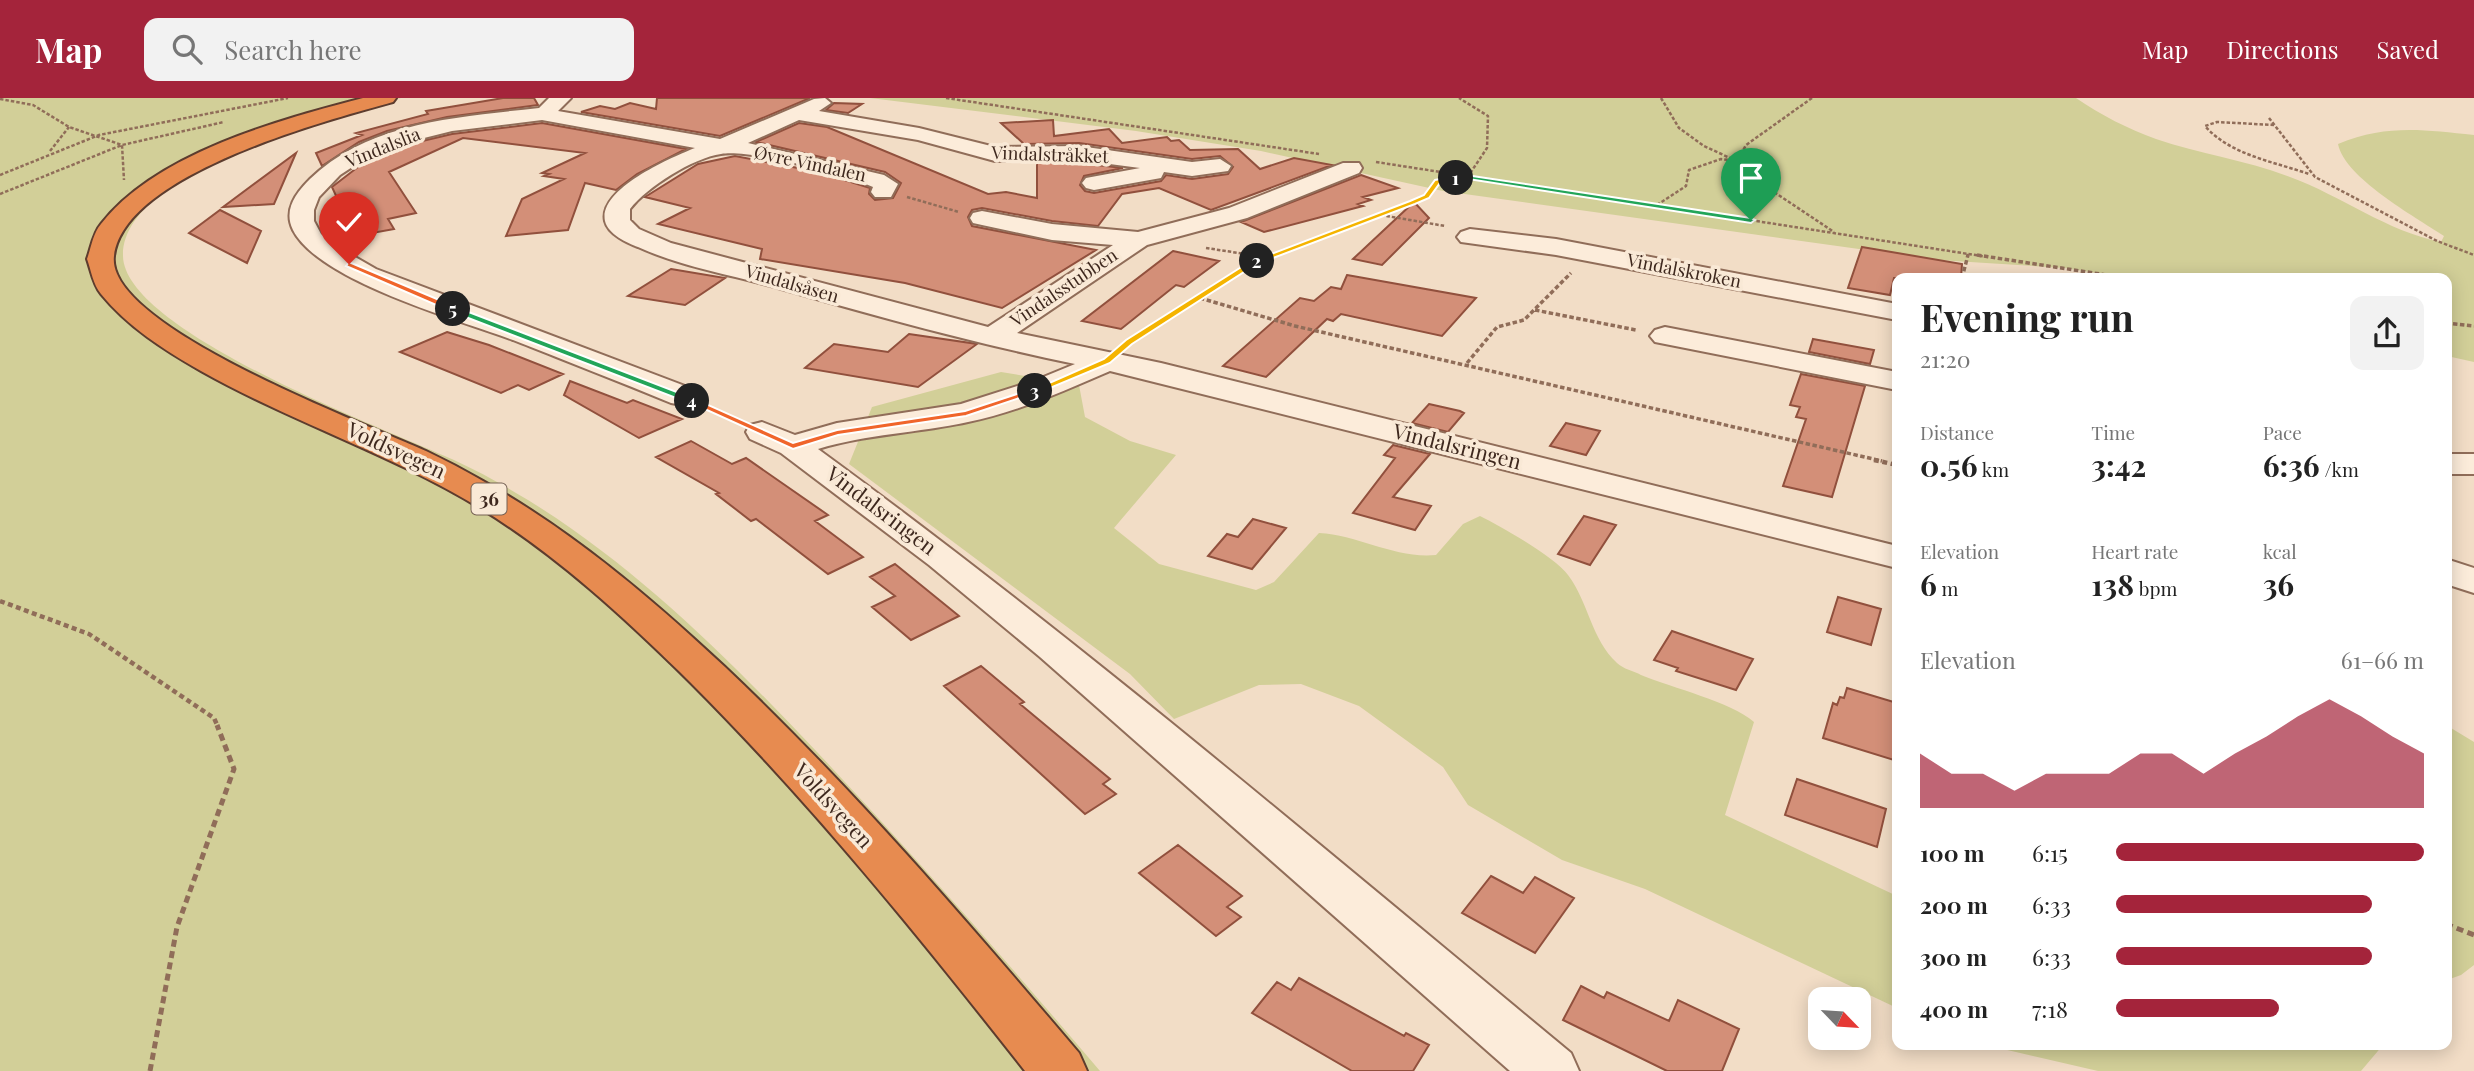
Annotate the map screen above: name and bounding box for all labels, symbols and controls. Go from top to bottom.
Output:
search box [144,18,634,81]
text: Map [35,27,102,71]
icon: search [168,30,206,68]
text: Search here [224,32,362,67]
text: Map [2142,33,2188,65]
text: Directions [2226,33,2339,65]
text: Saved [2377,33,2439,65]
street label: Vindalslia [341,121,424,173]
street label: Øvre Vindalen [752,139,869,187]
street label: Vindalstråkket [990,140,1110,168]
pin [1721,148,1781,220]
icon: arrive [1732,159,1770,197]
pin: 1 [1438,160,1474,196]
text: 1 [1452,164,1459,190]
pin [319,192,379,264]
icon: check [330,203,368,241]
street label: Vindalsstubben [1004,242,1122,332]
pin: 2 [1240,244,1274,278]
text: 2 [1252,247,1261,273]
street label: Vindalskroken [1624,247,1744,293]
street label: Vindalsåsen [742,258,842,308]
text: Evening run [1920,291,2134,342]
pin: 5 [435,292,470,326]
text: 5 [448,295,457,321]
button: share [2350,296,2424,370]
text: 21:20 [1920,343,1970,374]
pin: 3 [1018,374,1052,408]
text: 3 [1030,377,1039,403]
pin: 4 [674,384,710,418]
text: 4 [686,387,697,413]
street label: Voldsvegen [342,414,451,484]
street label: Vindalsringen [1389,415,1525,475]
text: Distance [1920,419,1994,445]
text: Time [2091,419,2135,445]
text: Pace [2263,419,2302,445]
text: 0.56 [1920,445,1978,485]
text: 3:42 [2091,445,2146,485]
text: 6:36 [2263,445,2320,485]
text: km [1978,456,2009,482]
text: /km [2320,456,2359,482]
street label: Vindalsringen [821,458,943,560]
road number: 36 [472,484,506,514]
text: Elevation [1920,538,1999,564]
text: Heart rate [2091,538,2178,564]
text: kcal [2263,538,2297,564]
text: 6 [1920,564,1937,604]
text: 138 [2091,564,2134,604]
text: 36 [2263,564,2294,604]
text: m [1937,575,1958,601]
text: bpm [2134,575,2177,601]
text: Elevation [1920,644,2016,675]
text: 61–66 m [2341,644,2424,675]
street label: Voldsvegen [788,755,880,854]
text: 100 m [1920,837,1985,868]
text: 6:15 [2032,837,2068,868]
text: 200 m [1920,889,1988,920]
text: 6:33 [2032,889,2071,920]
text: 300 m [1920,941,1987,972]
text: 6:33 [2032,941,2071,972]
north arrow [1808,987,1871,1050]
map controls [1808,987,1871,1050]
text: 400 m [1920,993,1988,1024]
text: 7:18 [2032,993,2068,1024]

